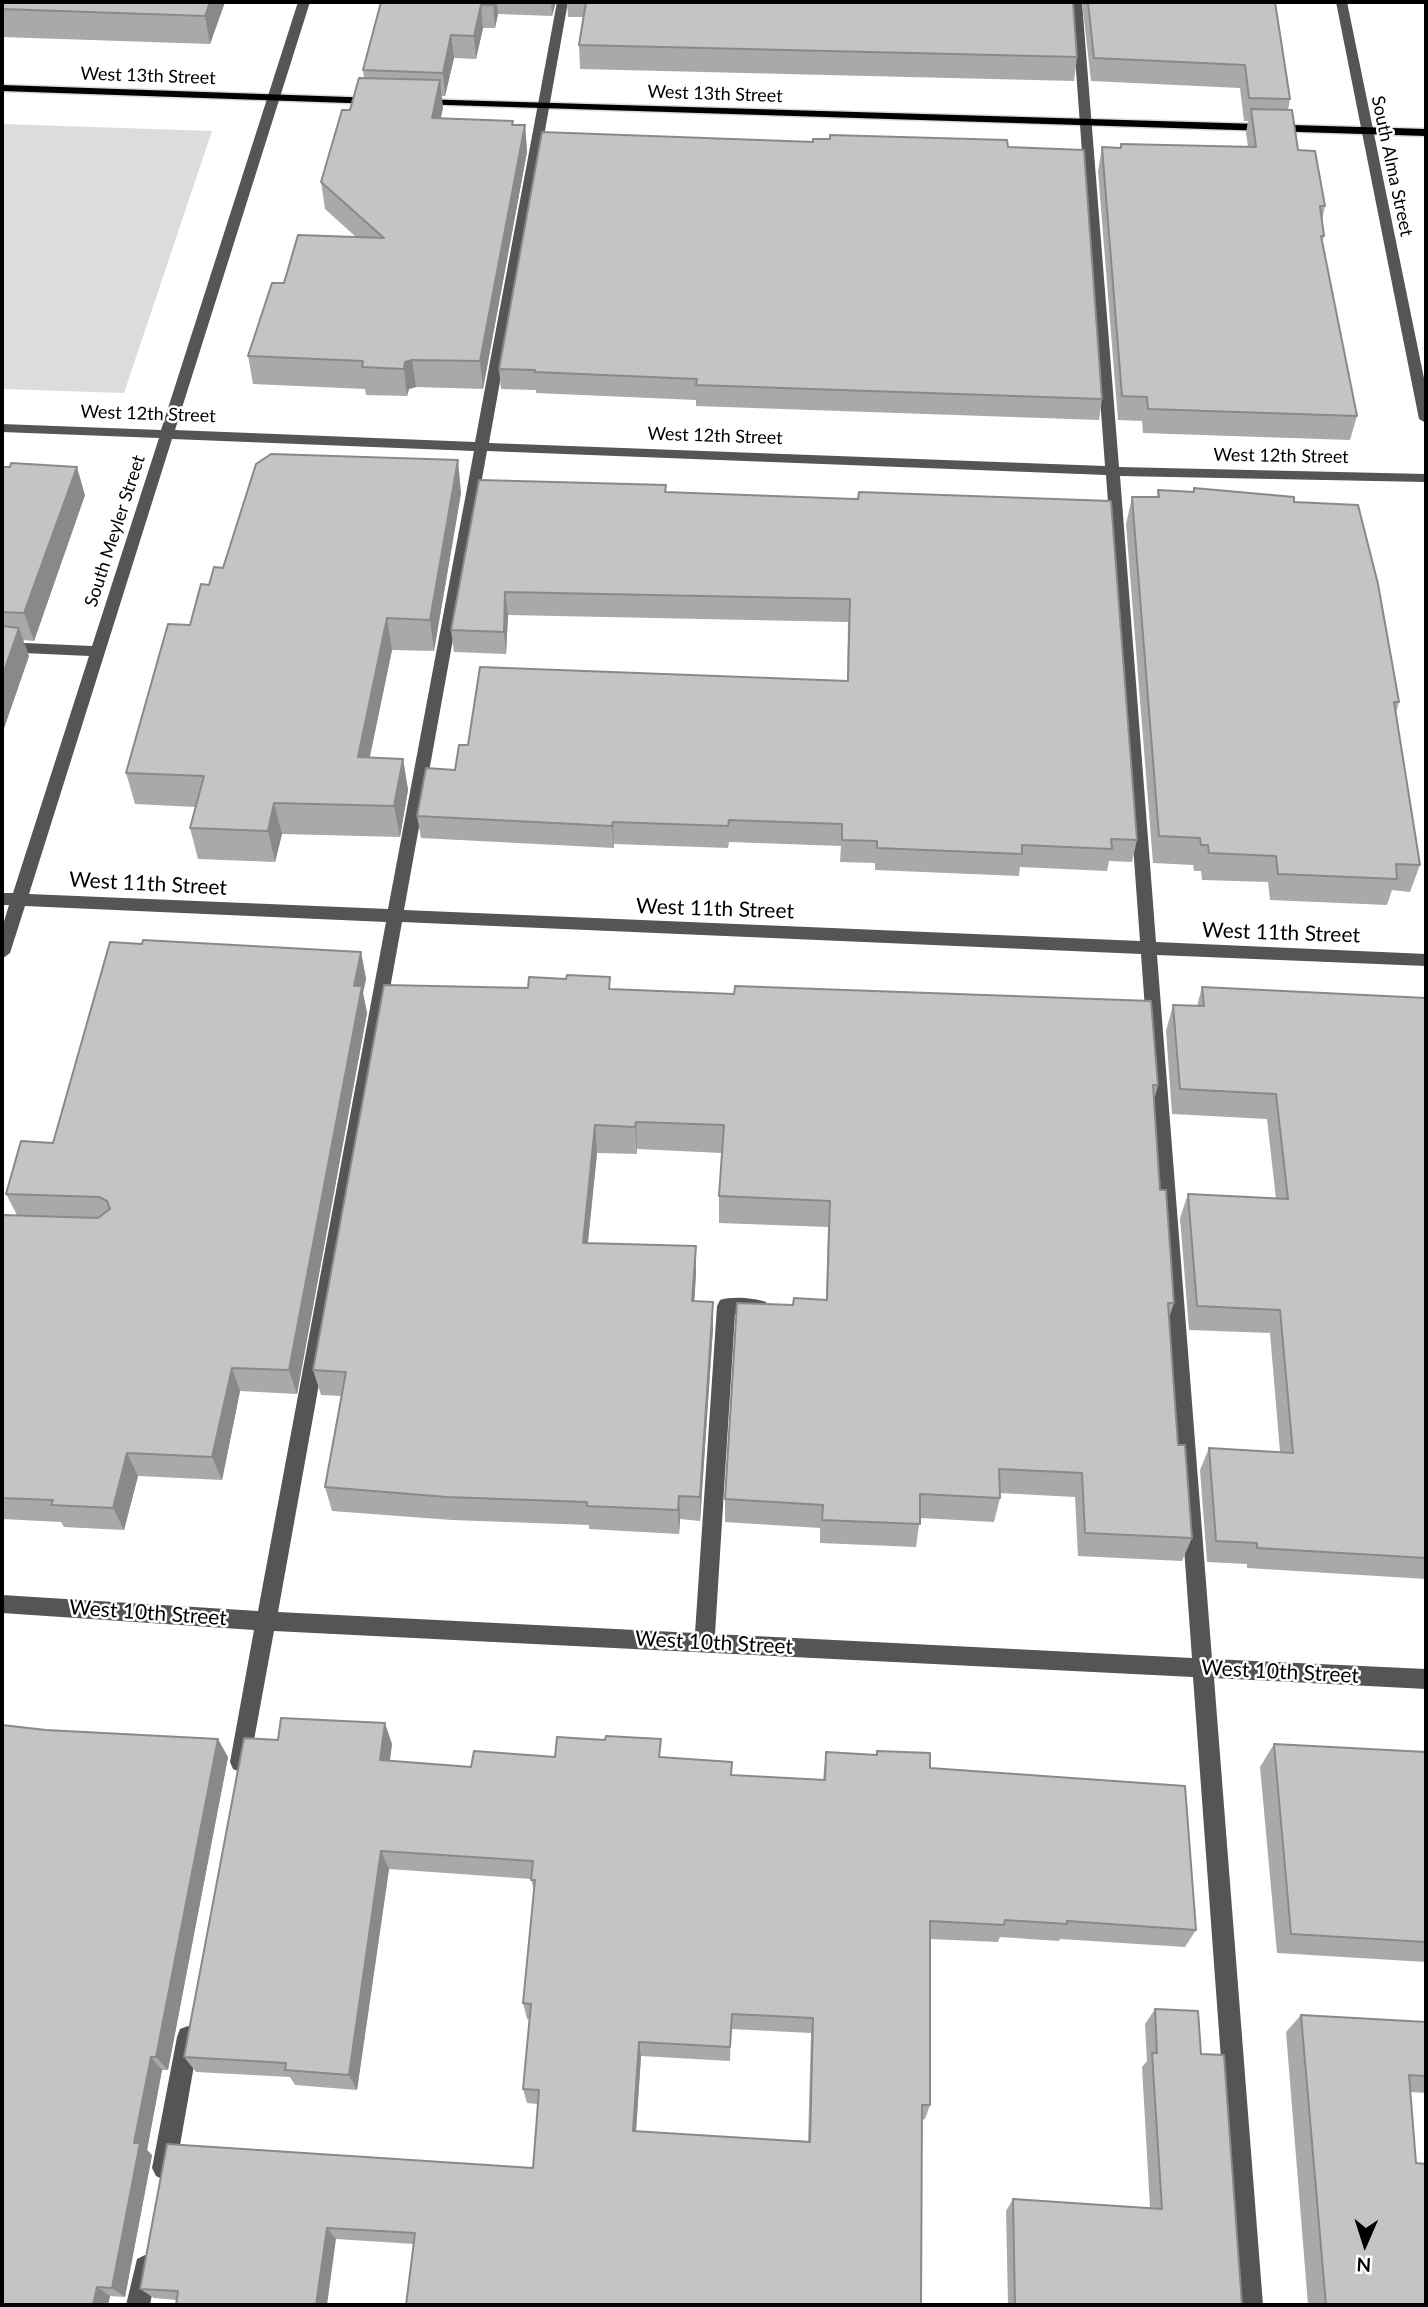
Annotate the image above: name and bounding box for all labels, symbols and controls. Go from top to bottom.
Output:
street label: West 13th Street [80,63,216,89]
street label: West 13th Street [647,81,783,107]
street label: South Alma Street [1367,94,1417,238]
street label: West 12th Street [80,401,216,427]
street label: West 12th Street [647,423,783,449]
street label: West 12th Street [1213,444,1349,468]
street label: South Meyler Street [80,452,150,610]
street label: West 11th Street [68,867,228,901]
street label: West 11th Street [636,894,794,924]
street label: West 11th Street [1202,918,1360,948]
street label: West 10th Street [68,1595,228,1631]
street label: West 10th Street [634,1626,794,1660]
street label: West 10th Street [1200,1655,1360,1689]
north arrow [1330,2209,1400,2279]
text: N [1356,2254,1372,2277]

